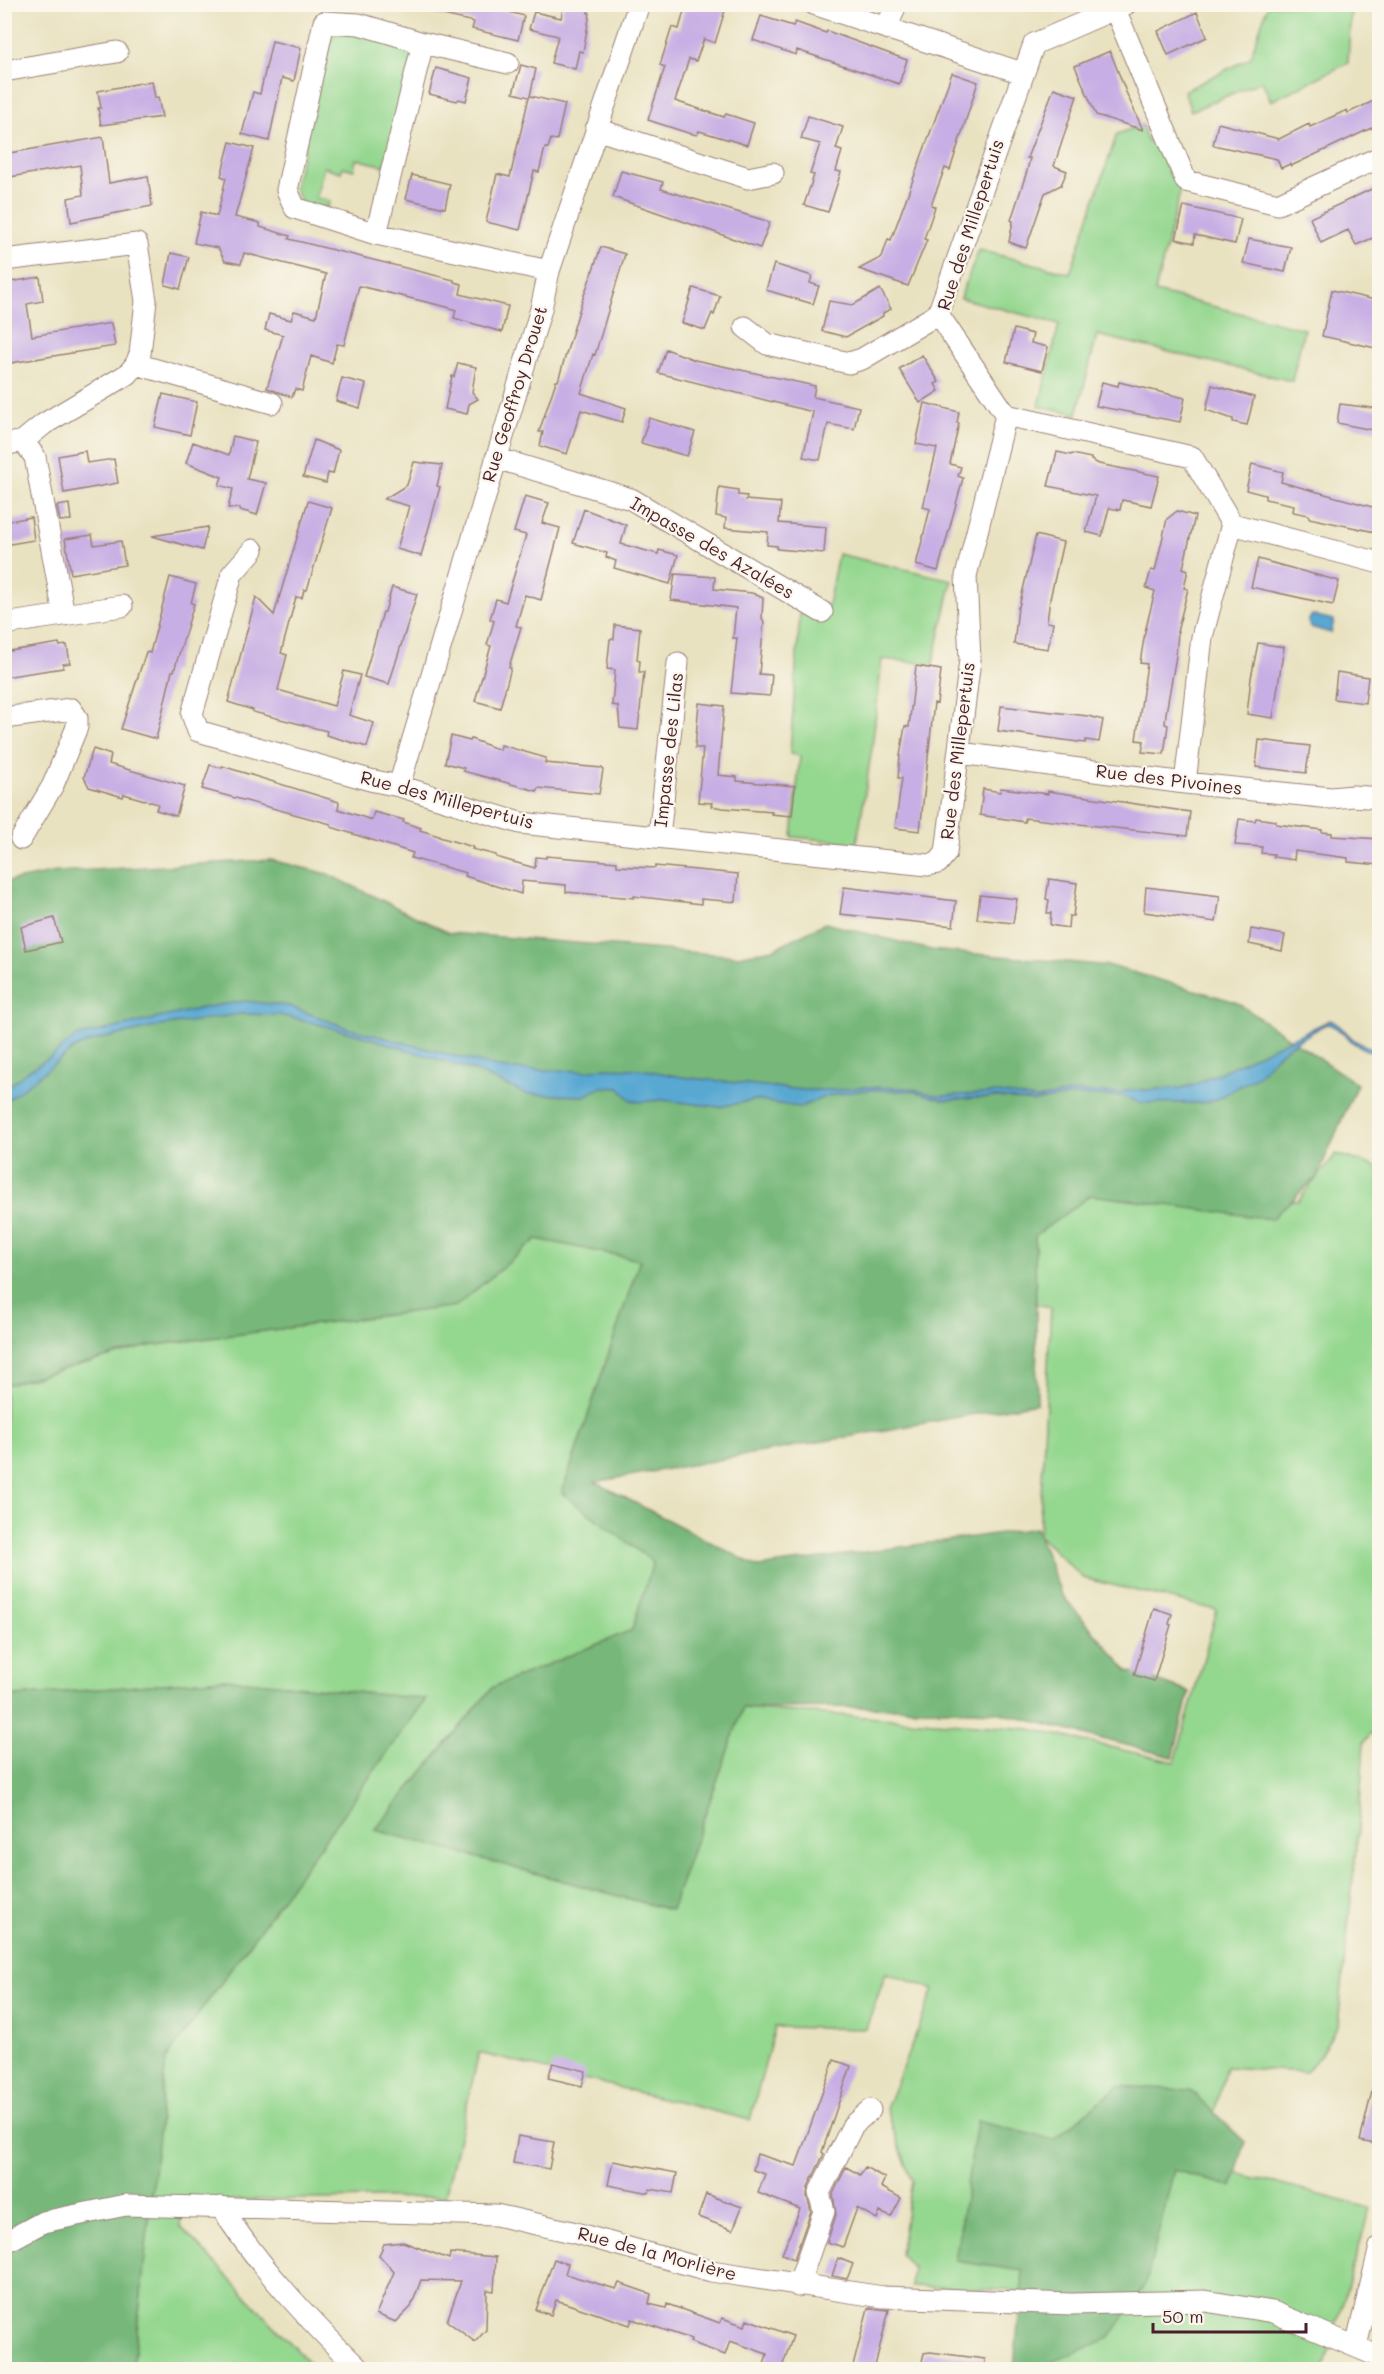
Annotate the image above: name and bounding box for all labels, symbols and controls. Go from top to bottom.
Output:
street label: Rue des Millepertuis [931,136,1009,313]
street label: Rue Geoffroy Drouet [476,303,552,485]
street label: Impasse des Azalées [626,490,799,604]
street label: Rue des Millepertuis [934,661,980,841]
street label: Impasse des Lilas [648,671,688,828]
street label: Rue des Pivoines [1094,758,1244,800]
street label: Rue des Millepertuis [358,764,537,834]
street label: Rue de la Morlière [575,2220,739,2286]
scale bar [1153,2296,1306,2334]
text: 50 m [1162,2304,1204,2328]

